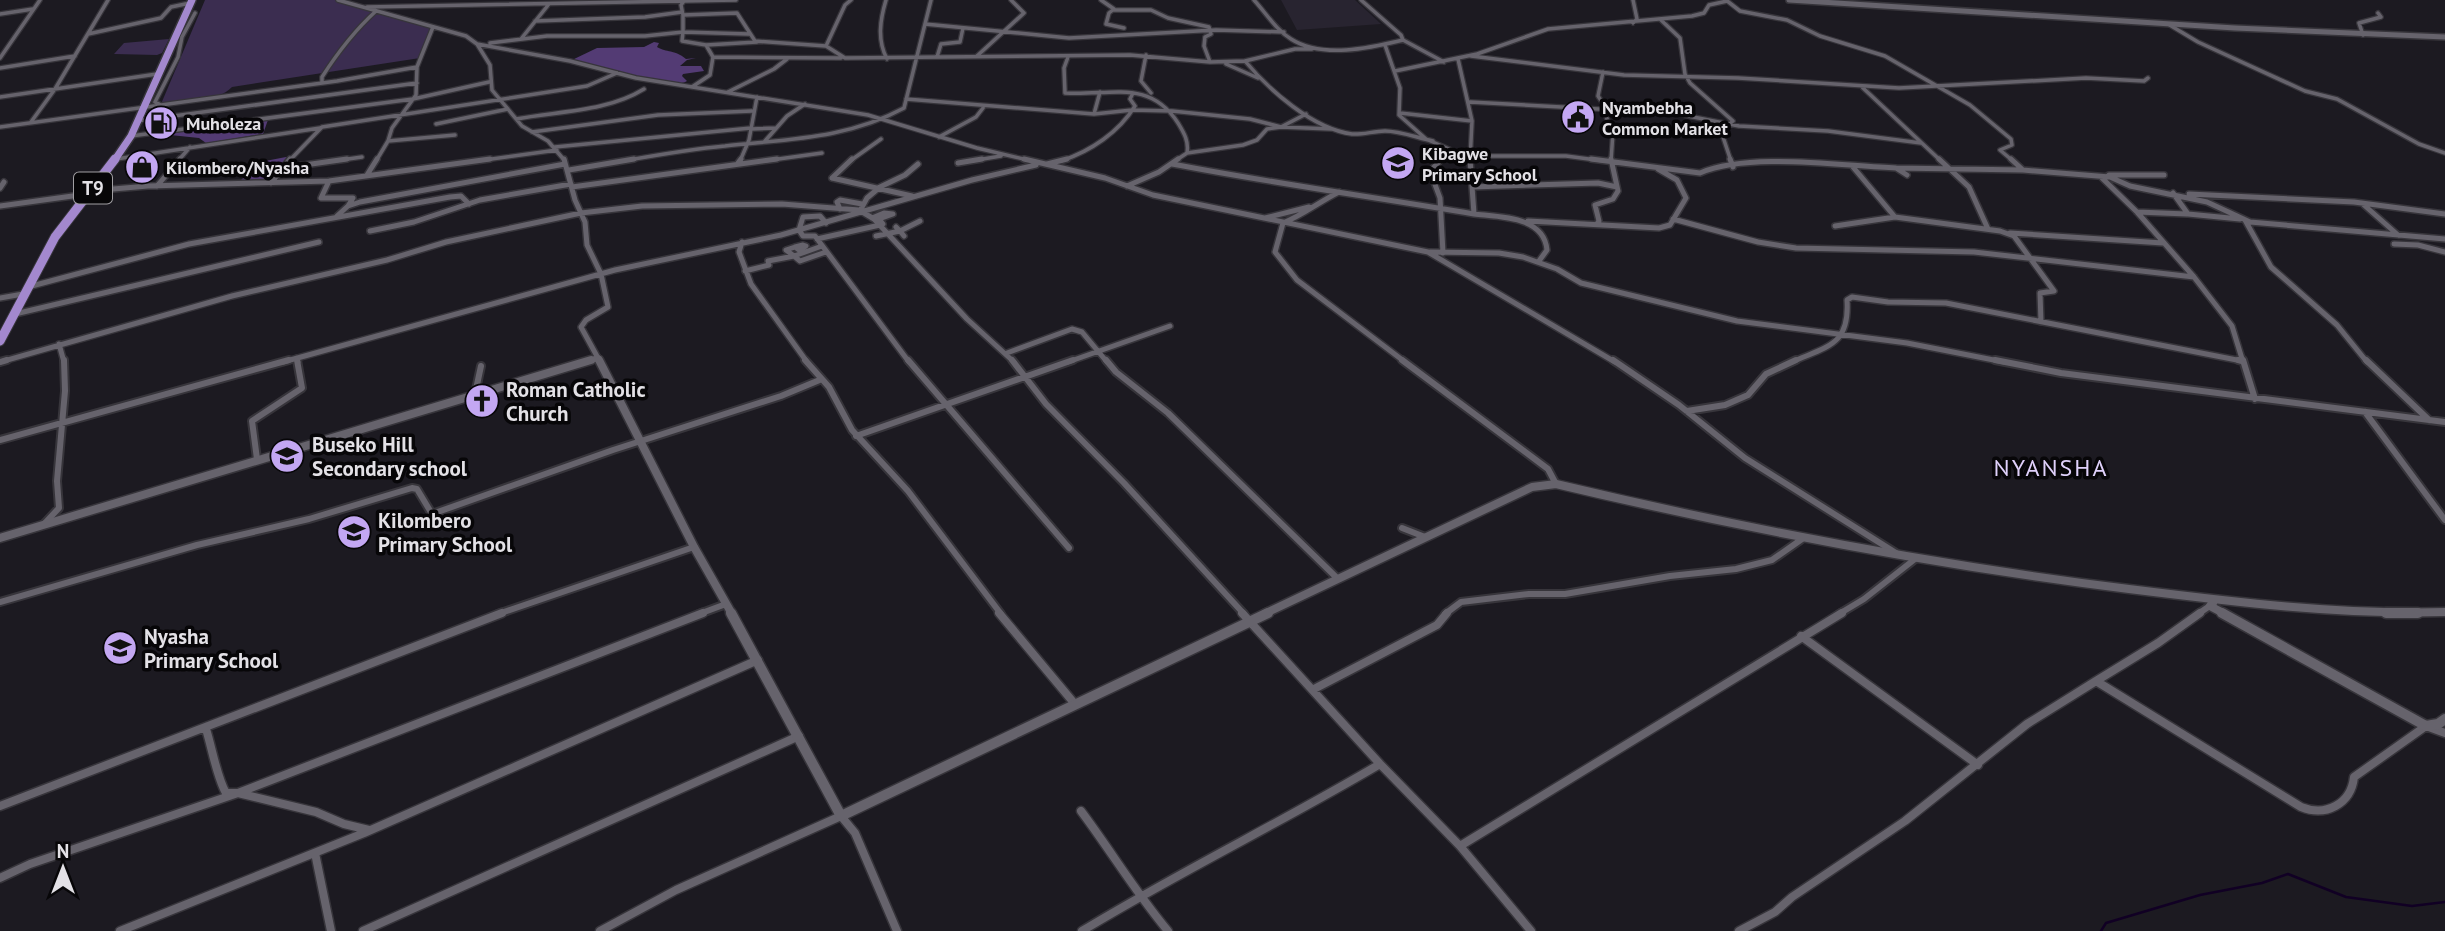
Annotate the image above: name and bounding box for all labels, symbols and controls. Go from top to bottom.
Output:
place label: Nyambebha Common Market [1602,96,1729,140]
public building icon: Nyambebha Common Market [1559,98,1597,136]
fuel station icon: Muholeza [142,104,180,142]
place label: Muholeza [186,112,261,135]
place label: Kibagwe Primary School [1422,142,1538,186]
school or university icon: Kibagwe Primary School [1379,144,1417,182]
shop icon: Kilombero/Nyasha [123,148,161,186]
place label: Kilombero/Nyasha [166,156,309,179]
road number: T9 [74,172,112,204]
place label: Roman Catholic Church [506,376,646,427]
church icon: Roman Catholic Church [463,382,501,420]
place label: Buseko Hill Secondary school [312,431,468,482]
school or university icon: Buseko Hill Secondary school [268,437,306,475]
district label: NYANSHA [1993,452,2109,483]
place label: Kilombero Primary School [378,507,513,558]
school or university icon: Kilombero Primary School [335,513,373,551]
place label: Nyasha Primary School [144,623,279,674]
school or university icon: Nyasha Primary School [101,629,139,667]
north arrow [28,833,98,903]
text: N [57,839,69,863]

